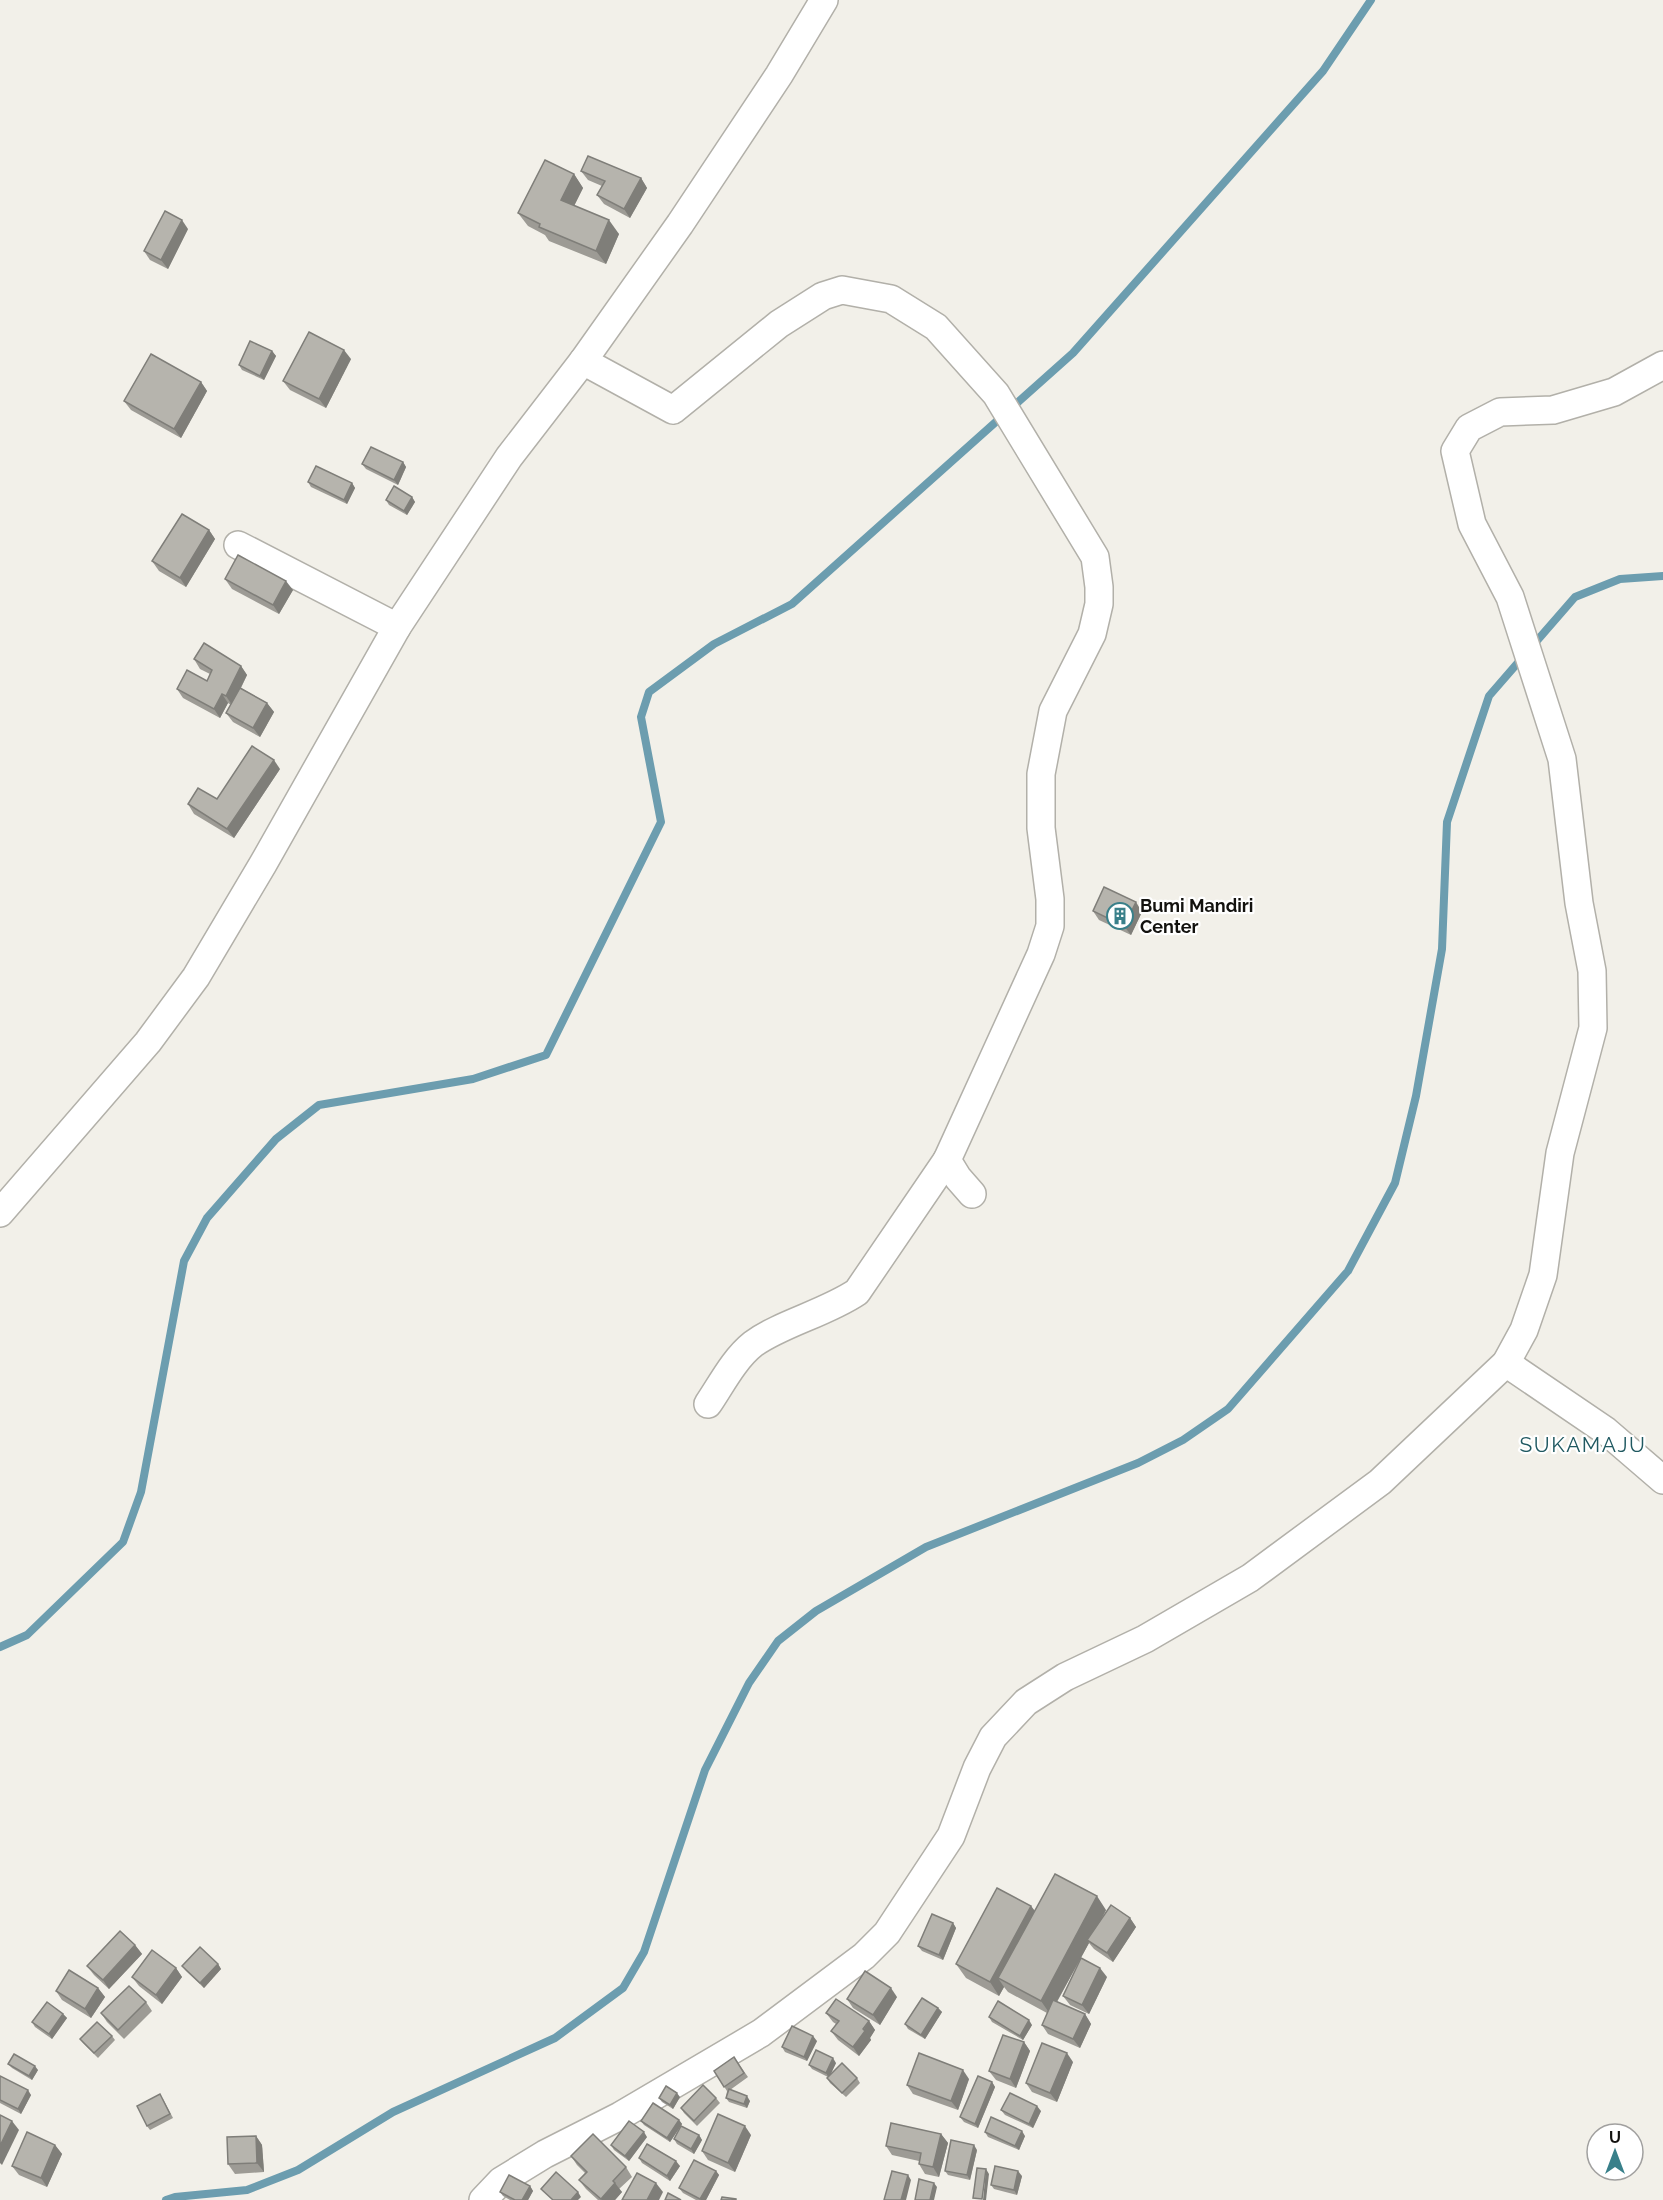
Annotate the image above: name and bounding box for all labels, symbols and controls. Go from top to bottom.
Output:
place label: Bumi Mandiri Center [1140,895,1253,937]
building icon: Bumi Mandiri Center [1105,901,1135,931]
district label: SUKAMAJU [1520,1432,1646,1457]
north arrow [1585,2122,1645,2182]
text: U [1609,2128,1621,2147]

